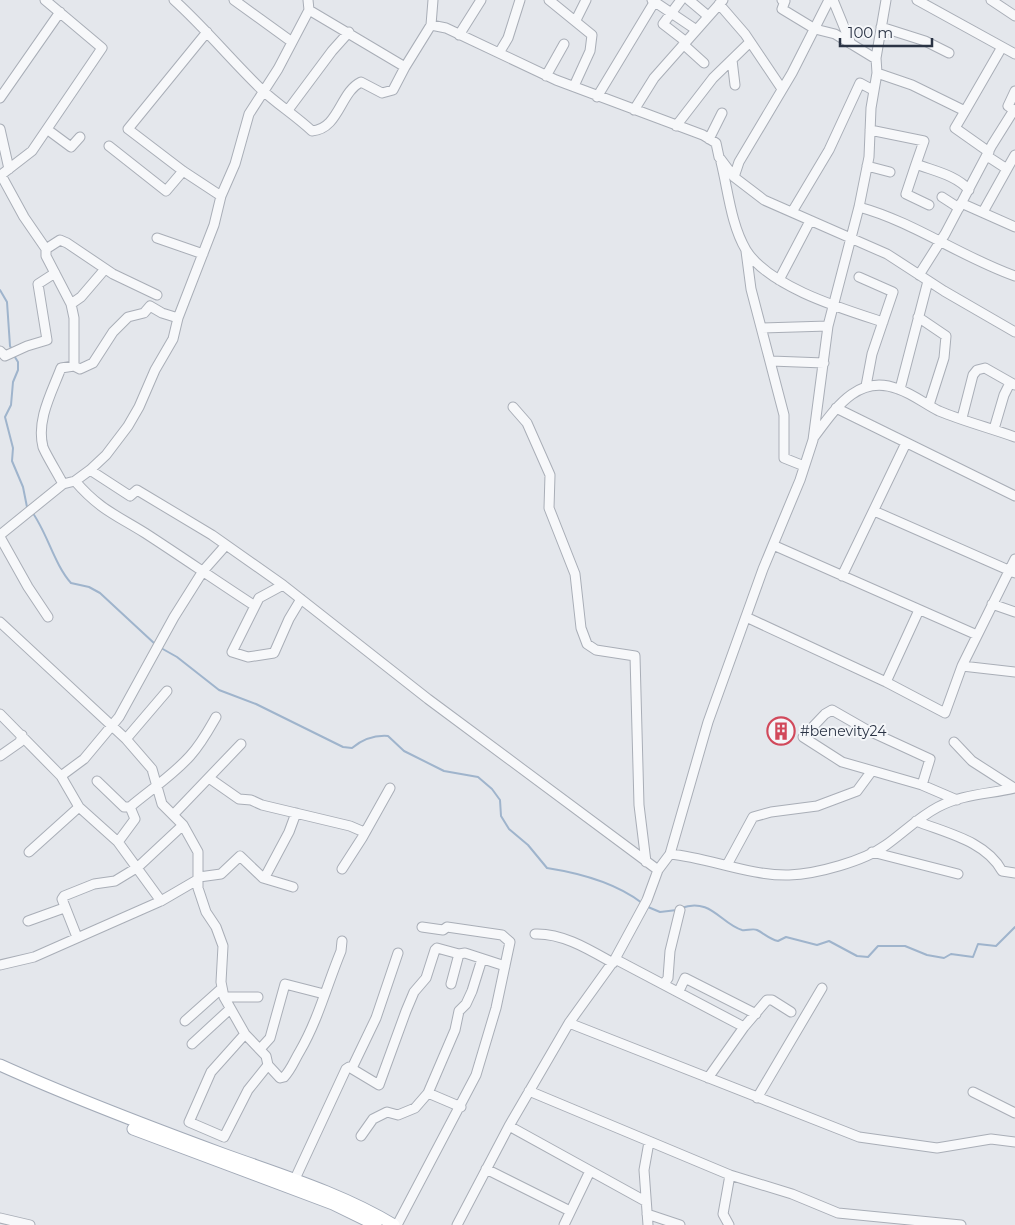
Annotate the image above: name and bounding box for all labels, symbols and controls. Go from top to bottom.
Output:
scale bar [840,15,932,47]
text: 100 m [848,23,893,42]
building icon: #benevity24 [766,716,796,746]
place label: #benevity24 [800,722,887,740]

